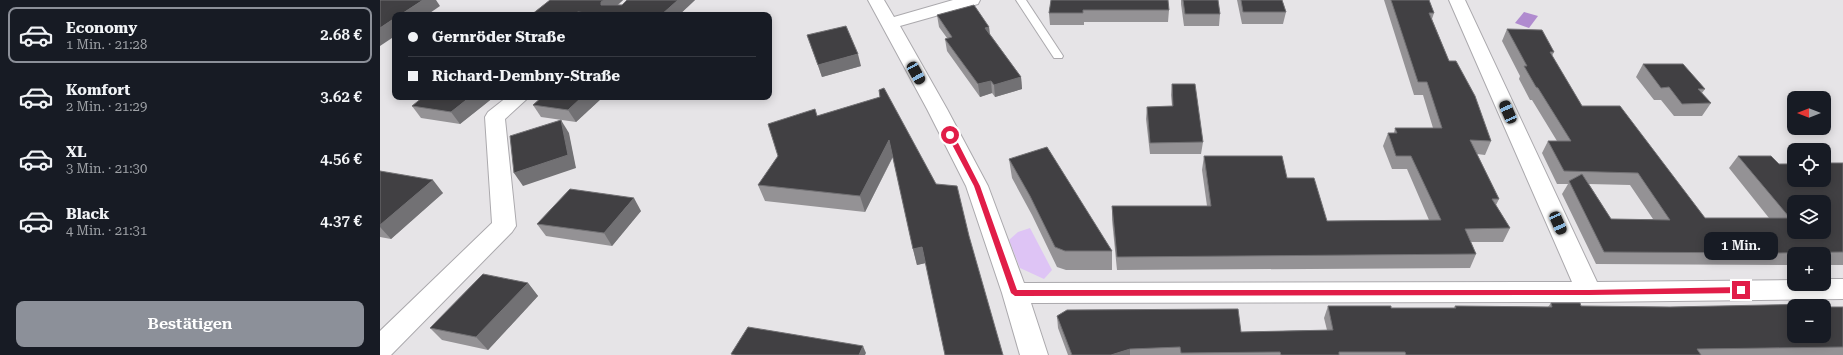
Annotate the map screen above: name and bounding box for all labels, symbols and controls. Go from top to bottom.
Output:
icon: car [18,17,54,53]
text: Economy [66,19,137,37]
text: 2.68 € [320,26,362,44]
text: Gernröder Straße [432,28,565,46]
text: 1 Min. · 21:28 [66,37,147,52]
car [905,60,927,86]
text: Richard-Dembny-Straße [432,67,620,85]
icon: car [18,79,54,115]
text: Komfort [66,81,130,99]
text: 3.62 € [320,88,362,106]
north arrow [1787,91,1831,135]
map controls [1787,91,1831,343]
text: 2 Min. · 21:29 [66,99,147,114]
car [1498,99,1518,125]
route start [941,126,959,144]
icon: car [18,141,54,177]
text: XL [66,143,87,161]
button: locate [1787,143,1831,187]
text: 4.56 € [320,150,362,168]
text: 3 Min. · 21:30 [66,161,147,176]
button: layers [1787,195,1831,239]
icon: car [18,203,54,239]
text: Black [66,205,109,223]
car [1548,210,1568,236]
text: 4.37 € [320,212,362,230]
text: 4 Min. · 21:31 [66,223,147,238]
callout: 1 Min. [1704,232,1778,260]
text: 1 Min. [1721,238,1761,253]
button: + [1787,247,1831,291]
route end [1732,281,1750,299]
button: − [1787,299,1831,343]
button: Bestätigen [16,301,364,347]

